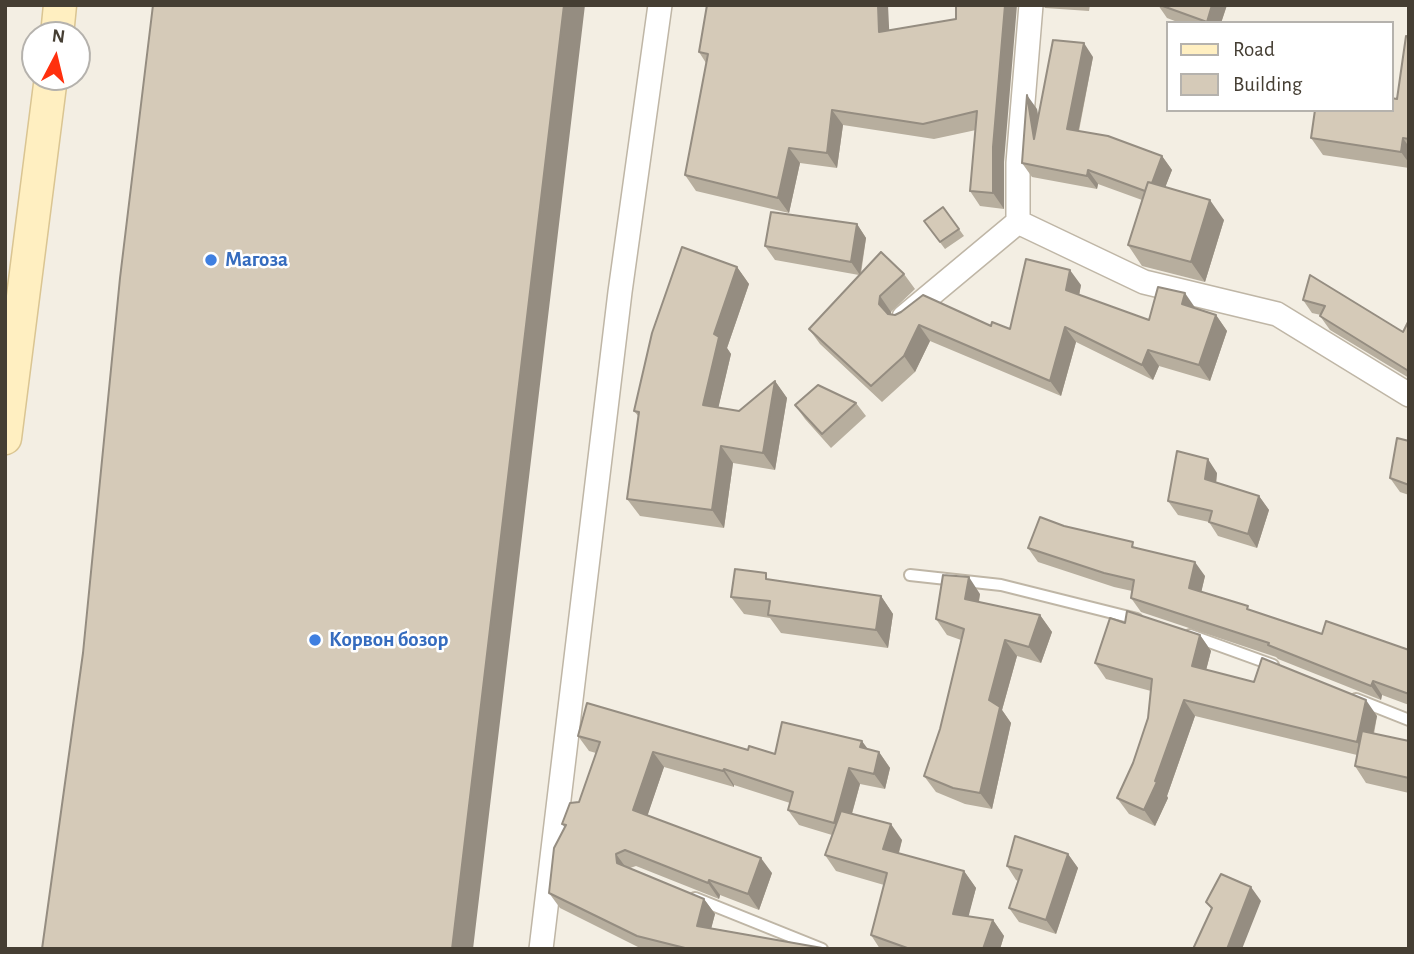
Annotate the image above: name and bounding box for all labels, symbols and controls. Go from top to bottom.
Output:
north arrow [21,21,91,91]
legend [1166,21,1393,112]
text: N [51,26,66,47]
text: Road [1233,39,1275,60]
text: Building [1233,74,1302,95]
place label: Магоза [225,247,288,273]
marker: Магоза [203,252,219,268]
place label: Корвон бозор [329,627,448,653]
marker: Корвон бозор [307,632,323,648]

